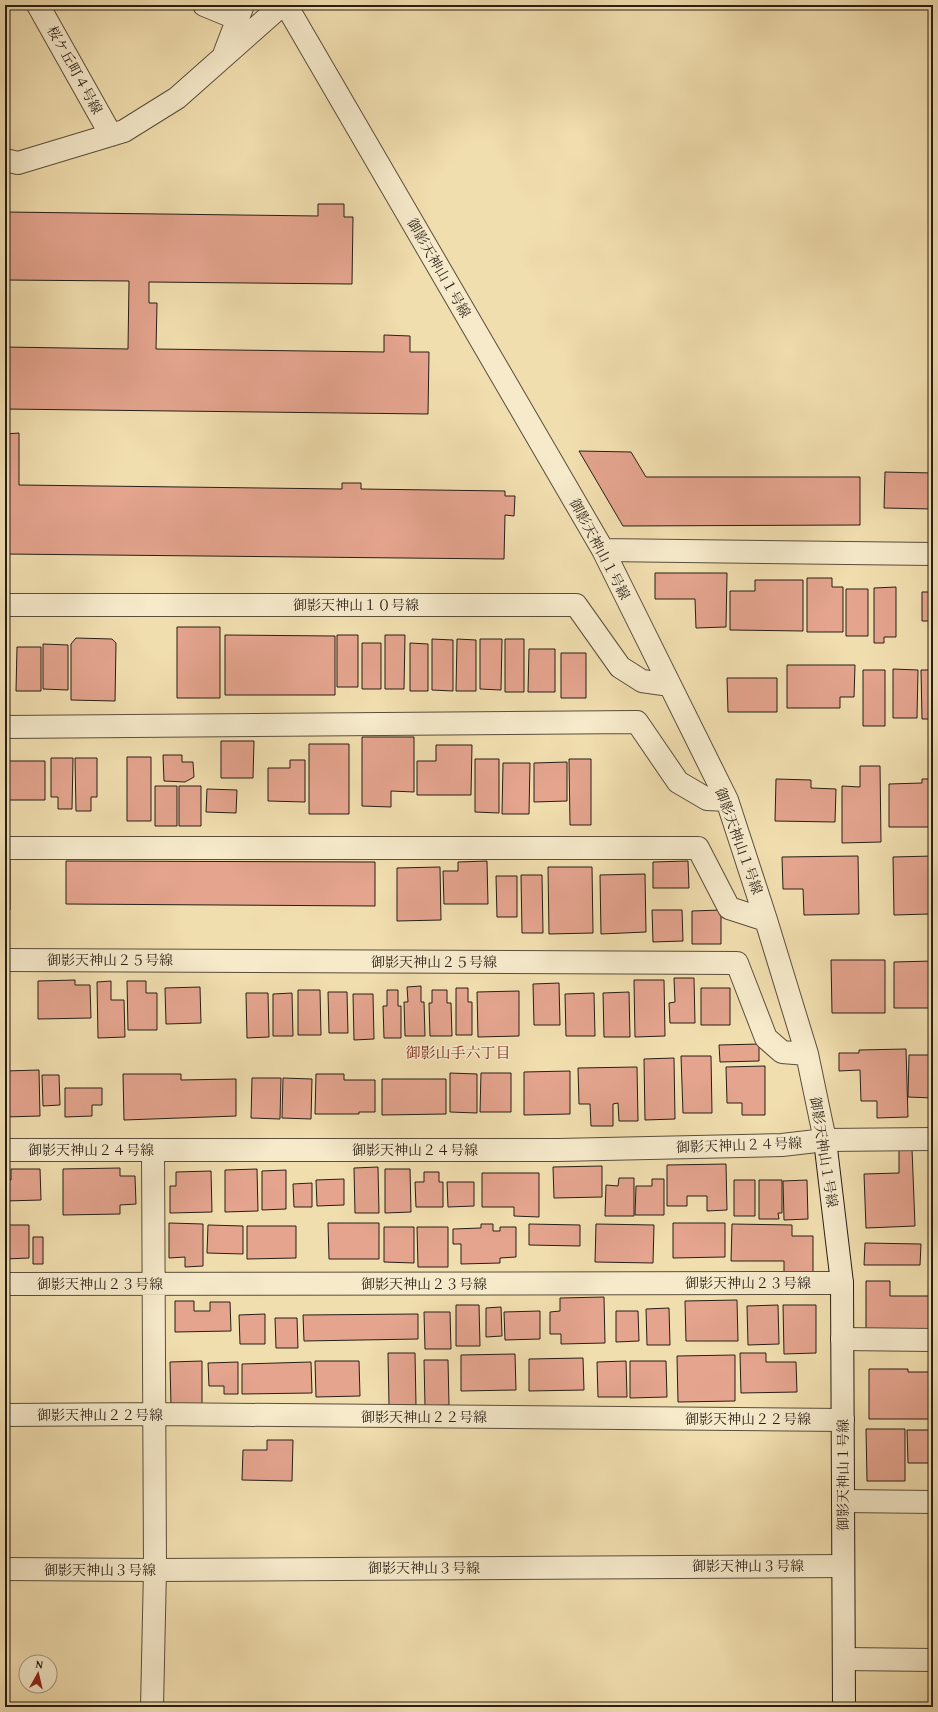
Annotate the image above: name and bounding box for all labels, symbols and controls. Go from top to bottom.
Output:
street label: 桜ケ丘町４号線 [42,22,108,118]
street label: 御影天神山１号線 [402,215,476,321]
street label: 御影天神山１号線 [565,495,635,603]
street label: 御影天神山１０号線 [293,595,419,615]
street label: 御影天神山１号線 [710,785,768,897]
street label: 御影天神山２５号線 [47,950,173,970]
street label: 御影天神山２５号線 [371,952,497,972]
district label: 御影山手六丁目 [405,1042,511,1063]
street label: 御影天神山１号線 [805,1095,843,1209]
street label: 御影天神山２４号線 [676,1133,802,1157]
street label: 御影天神山２４号線 [28,1140,154,1160]
street label: 御影天神山２４号線 [352,1140,478,1160]
street label: 御影天神山２３号線 [685,1273,811,1293]
street label: 御影天神山２３号線 [37,1274,163,1294]
street label: 御影天神山２３号線 [361,1274,487,1294]
street label: 御影天神山２２号線 [37,1405,163,1425]
street label: 御影天神山２２号線 [361,1407,487,1427]
street label: 御影天神山２２号線 [685,1409,811,1429]
street label: 御影天神山１号線 [833,1419,853,1531]
street label: 御影天神山３号線 [692,1556,804,1576]
street label: 御影天神山３号線 [368,1558,480,1578]
street label: 御影天神山３号線 [44,1560,156,1580]
north arrow [18,1654,58,1694]
text: N [35,1656,45,1673]

